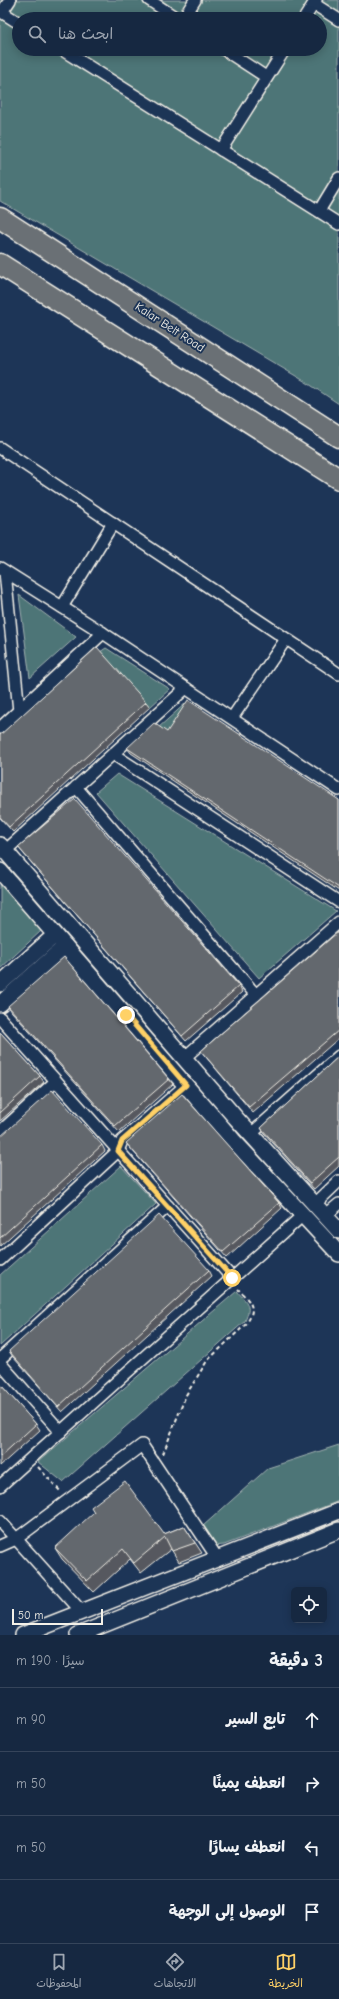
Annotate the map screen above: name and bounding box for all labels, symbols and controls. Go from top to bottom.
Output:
search box [12,12,327,56]
icon: search [26,23,48,45]
text: ابحث هنا [58,25,113,43]
street label: Kalar Belt Road [133,299,207,355]
route end [117,1006,135,1024]
route start [223,1269,241,1287]
map controls [291,1587,327,1623]
button: locate [291,1587,327,1623]
scale bar [12,1607,103,1626]
text: 50 m [18,1609,43,1622]
text: 3 دقيقة [269,1651,323,1670]
text: سيرًا · 190 m [16,1653,85,1668]
icon: ahead [301,1709,323,1731]
text: تابع السير [226,1710,285,1728]
text: 90 m [16,1712,46,1727]
icon: right [301,1773,323,1795]
text: انعطف يمينًا [213,1774,285,1792]
text: 50 m [16,1776,46,1791]
icon: left [301,1837,323,1859]
text: انعطف يسارًا [209,1838,285,1856]
text: 50 m [16,1840,46,1855]
icon: arrive [301,1901,323,1923]
text: الوصول إلى الوجهة [169,1902,285,1920]
tab: المحفوظات [36,1951,81,1993]
tab: الاتجاهات [154,1951,196,1993]
tab: الخريطة [269,1951,303,1993]

